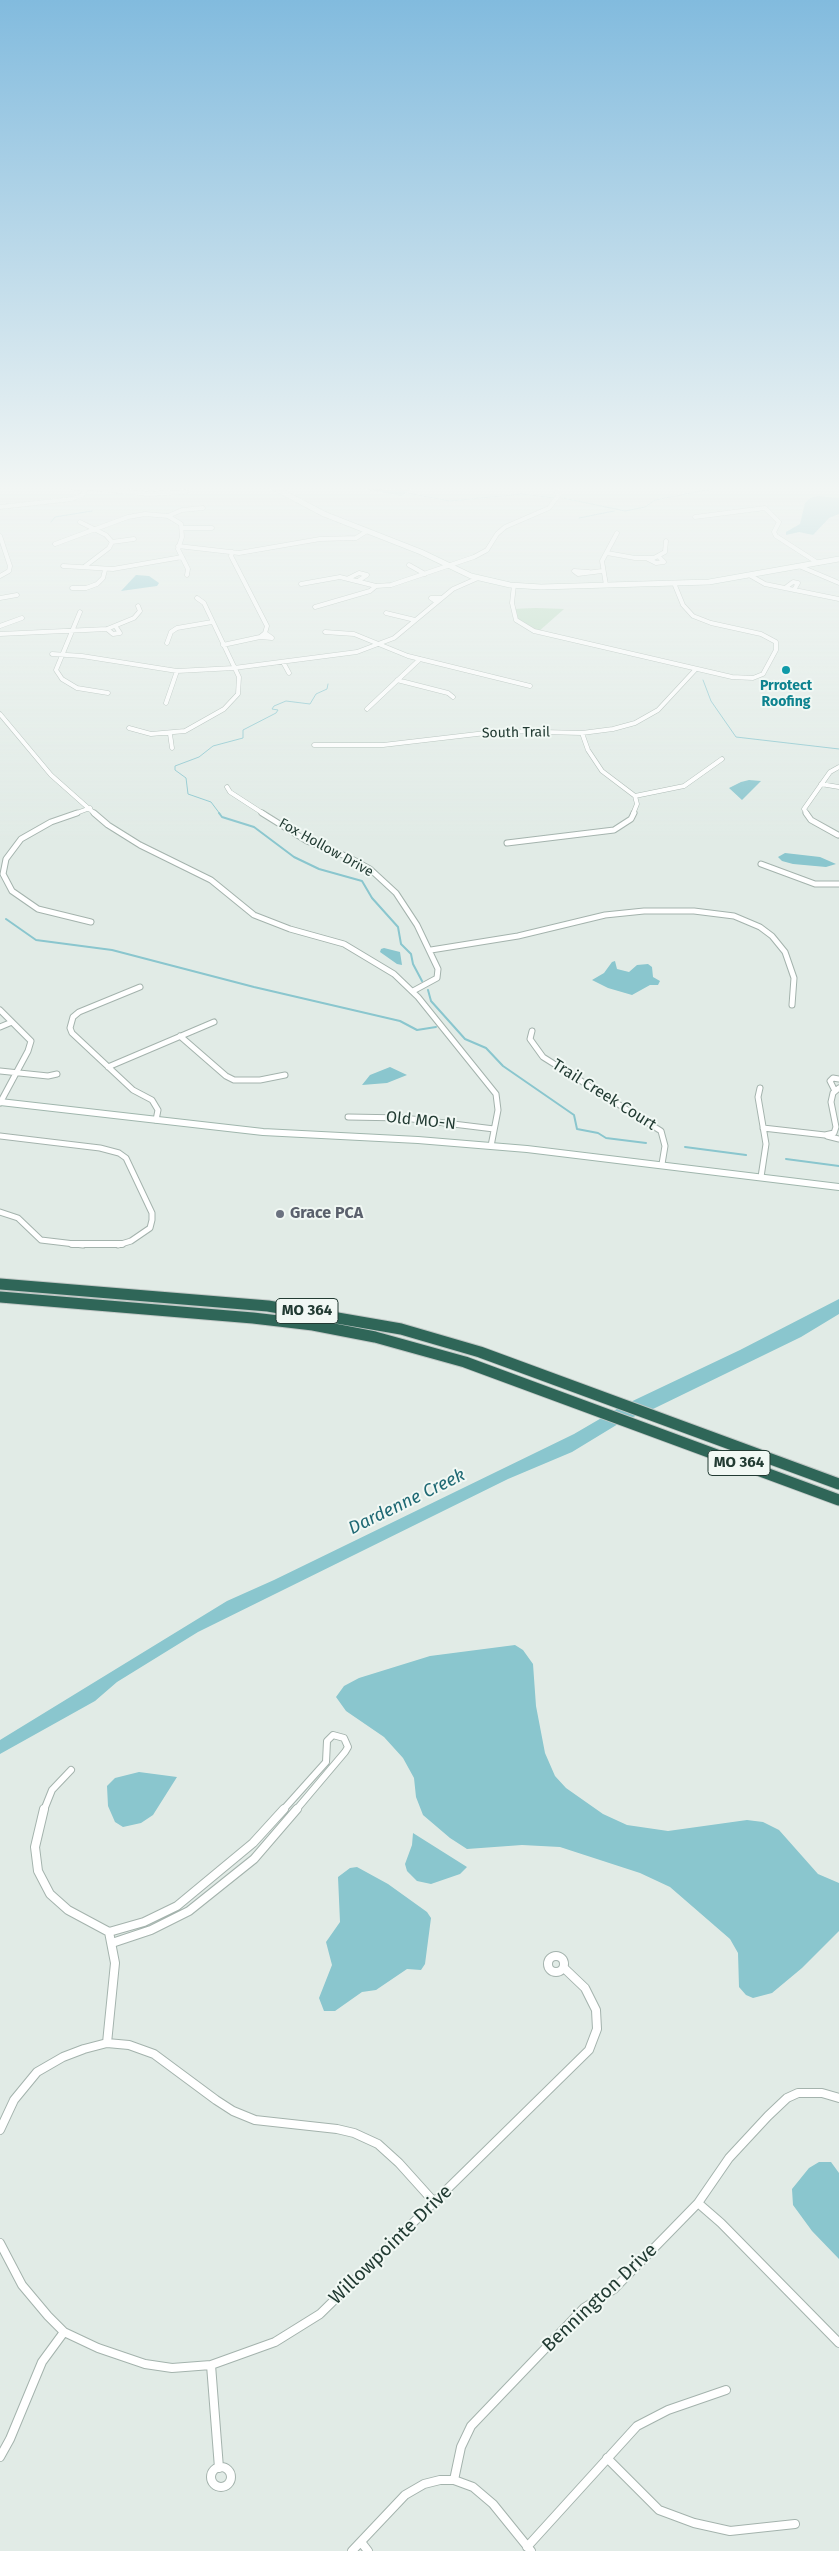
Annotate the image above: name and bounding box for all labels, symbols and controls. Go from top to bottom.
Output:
marker: Prrotect Roofing [780,664,792,676]
place label: Prrotect Roofing [760,678,812,710]
street label: South Trail [482,724,550,742]
street label: Fox Hollow Drive [276,815,376,881]
street label: Trail Creek Court [548,1055,660,1135]
street label: Old MO-N [385,1108,457,1134]
place label: Grace PCA [290,1204,363,1224]
marker: Grace PCA [274,1208,286,1220]
road number: MO 364 [276,1298,338,1324]
road number: MO 364 [708,1450,770,1476]
water label: Dardenne Creek [345,1464,469,1540]
street label: Willowpointe Drive [325,2180,457,2310]
street label: Bennington Drive [538,2239,662,2357]

